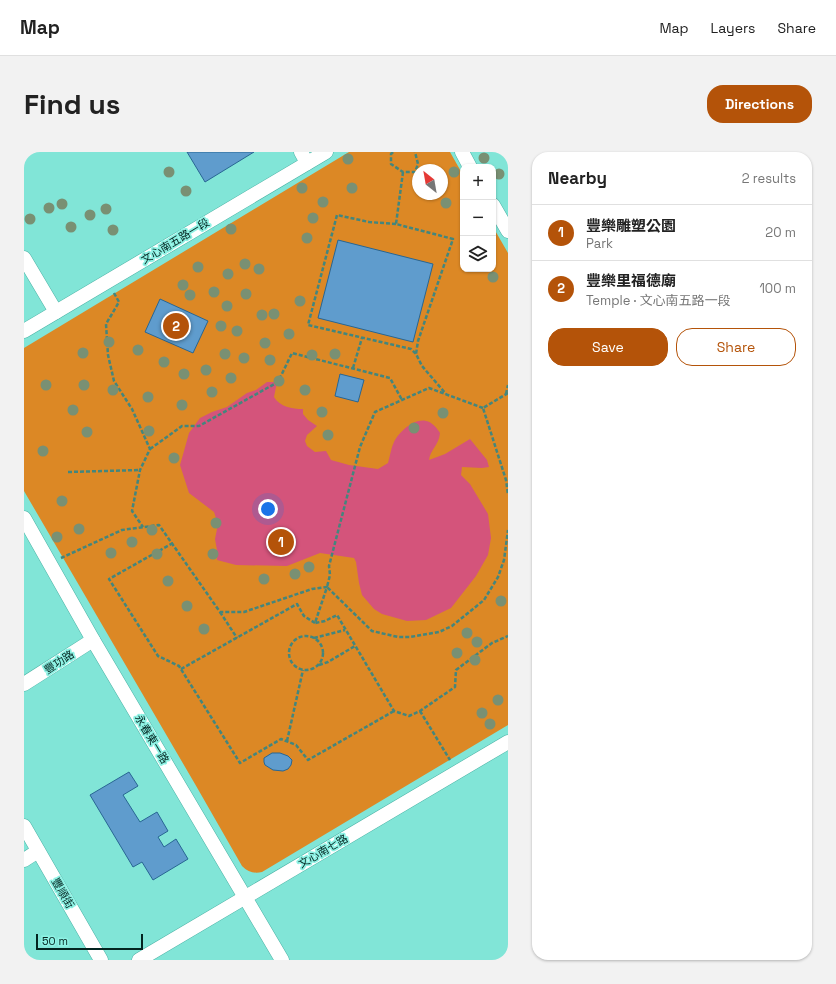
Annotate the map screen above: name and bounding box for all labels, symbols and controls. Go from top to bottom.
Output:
text: Map [20,15,60,40]
text: Map [659,19,689,37]
text: Layers [711,19,755,37]
text: Share [777,19,816,37]
button: Directions [707,85,812,123]
text: Find us [24,86,121,122]
north arrow [412,164,448,200]
map controls [460,164,496,272]
button: + [460,164,496,200]
text: Nearby [548,167,607,189]
text: 2 results [742,170,796,187]
button: − [460,200,496,236]
street label: 文心南五路一段 [138,215,212,267]
text: 豐樂雕塑公園 [586,216,676,235]
text: 1 [558,224,564,241]
text: 20 m [765,224,796,241]
text: Park [586,235,613,252]
button: layers [460,236,496,272]
text: 豐樂里福德廟 [586,271,676,290]
text: 2 [557,280,565,297]
text: 100 m [759,280,796,297]
text: Temple · 文心南五路一段 [586,292,731,309]
pin: 2 [163,311,189,341]
button: Save [548,328,668,366]
button: Share [676,328,796,366]
your location [258,499,278,519]
pin: 1 [268,527,294,557]
street label: 豐功路 [41,647,77,677]
street label: 永春東一路 [132,712,172,766]
street label: 文心南七路 [296,831,350,871]
street label: 豐順街 [49,875,77,911]
scale bar [36,932,143,951]
text: 50 m [42,934,68,948]

